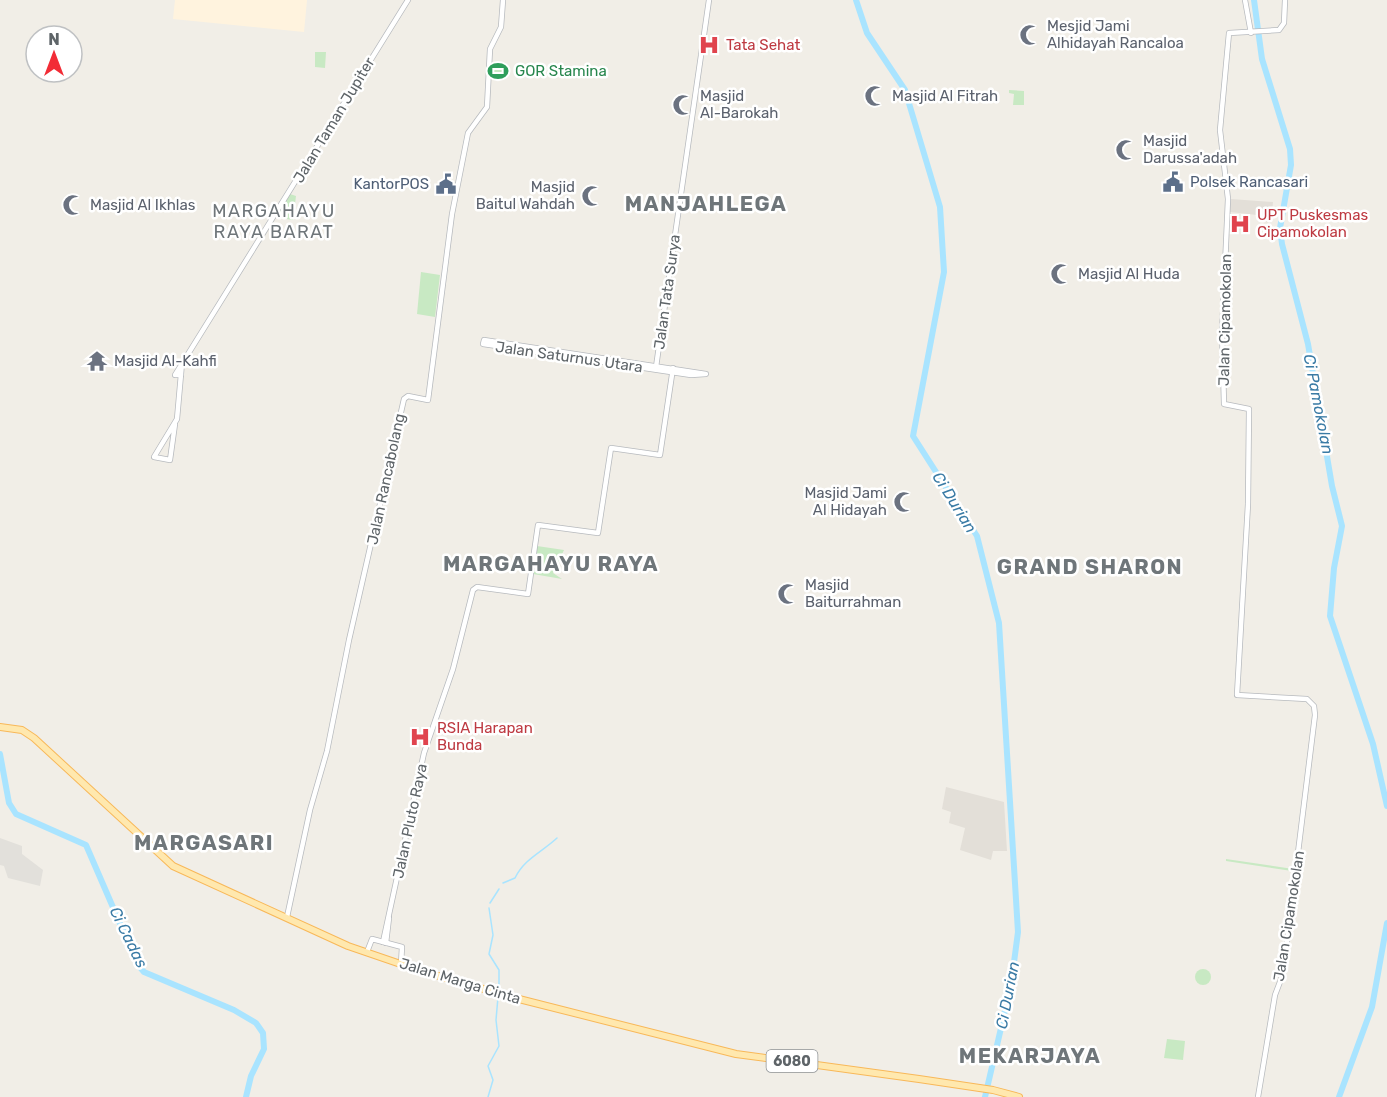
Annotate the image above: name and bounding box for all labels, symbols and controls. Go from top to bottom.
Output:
place label: Mesjid Jami Alhidayah Rancaloa [1047,17,1184,52]
mosque icon: Mesjid Jami Alhidayah Rancaloa [1018,23,1042,47]
north arrow [24,24,84,84]
text: N [48,30,60,49]
hospital icon: Tata Sehat [697,33,721,57]
place label: Tata Sehat [726,36,800,54]
street label: Jalan Taman Jupiter [289,54,379,186]
sports icon: GOR Stamina [486,59,510,83]
place label: GOR Stamina [515,62,607,80]
mosque icon: Masjid Al Fitrah [863,84,887,108]
place label: Masjid Al-Barokah [700,87,778,122]
place label: Masjid Al Fitrah [892,87,998,105]
mosque icon: Masjid Al-Barokah [671,93,695,117]
place label: Masjid Darussa'adah [1143,132,1237,167]
mosque icon: Masjid Darussa'adah [1114,138,1138,162]
public building icon: Polsek Rancasari [1161,170,1185,194]
public building icon: KantorPOS [434,172,458,196]
place label: Polsek Rancasari [1190,173,1308,191]
place label: KantorPOS [354,175,429,193]
place label: Masjid Baitul Wahdah [476,178,575,213]
mosque icon: Masjid Baitul Wahdah [580,184,604,208]
district label: MANJAHLEGA [625,191,787,216]
mosque icon: Masjid Al Ikhlas [61,193,85,217]
place label: Masjid Al Ikhlas [90,196,196,214]
district label: MARGAHAYU RAYA BARAT [212,200,336,243]
place label: UPT Puskesmas Cipamokolan [1257,206,1368,241]
hospital icon: UPT Puskesmas Cipamokolan [1228,212,1252,236]
street label: Jalan Tata Surya [650,233,684,351]
street label: Jalan Cipamokolan [1215,254,1235,386]
mosque icon: Masjid Al Huda [1049,262,1073,286]
place label: Masjid Al Huda [1078,265,1180,283]
street label: Jalan Saturnus Utara [494,338,644,376]
temple icon: Masjid Al-Kahfi [85,349,109,373]
place label: Masjid Al-Kahfi [114,352,217,370]
water label: Ci Pamokolan [1299,352,1338,456]
street label: Jalan Rancabolang [363,412,409,546]
water label: Ci Durian [928,468,981,536]
place label: Masjid Jami Al Hidayah [804,484,887,519]
mosque icon: Masjid Jami Al Hidayah [892,490,916,514]
district label: MARGAHAYU RAYA [443,551,659,576]
district label: GRAND SHARON [997,554,1183,579]
place label: Masjid Baiturrahman [805,576,901,611]
mosque icon: Masjid Baiturrahman [776,582,800,606]
place label: RSIA Harapan Bunda [437,719,533,754]
hospital icon: RSIA Harapan Bunda [408,725,432,749]
street label: Jalan Pluto Raya [389,762,431,880]
district label: MARGASARI [134,830,274,855]
street label: Jalan Cipamokolan [1270,849,1308,983]
water label: Ci Cadas [106,904,151,971]
street label: Jalan Marga Cinta [397,954,523,1008]
water label: Ci Durian [992,960,1023,1030]
district label: MEKARJAYA [959,1043,1101,1068]
road number: 6080 [766,1050,818,1072]

